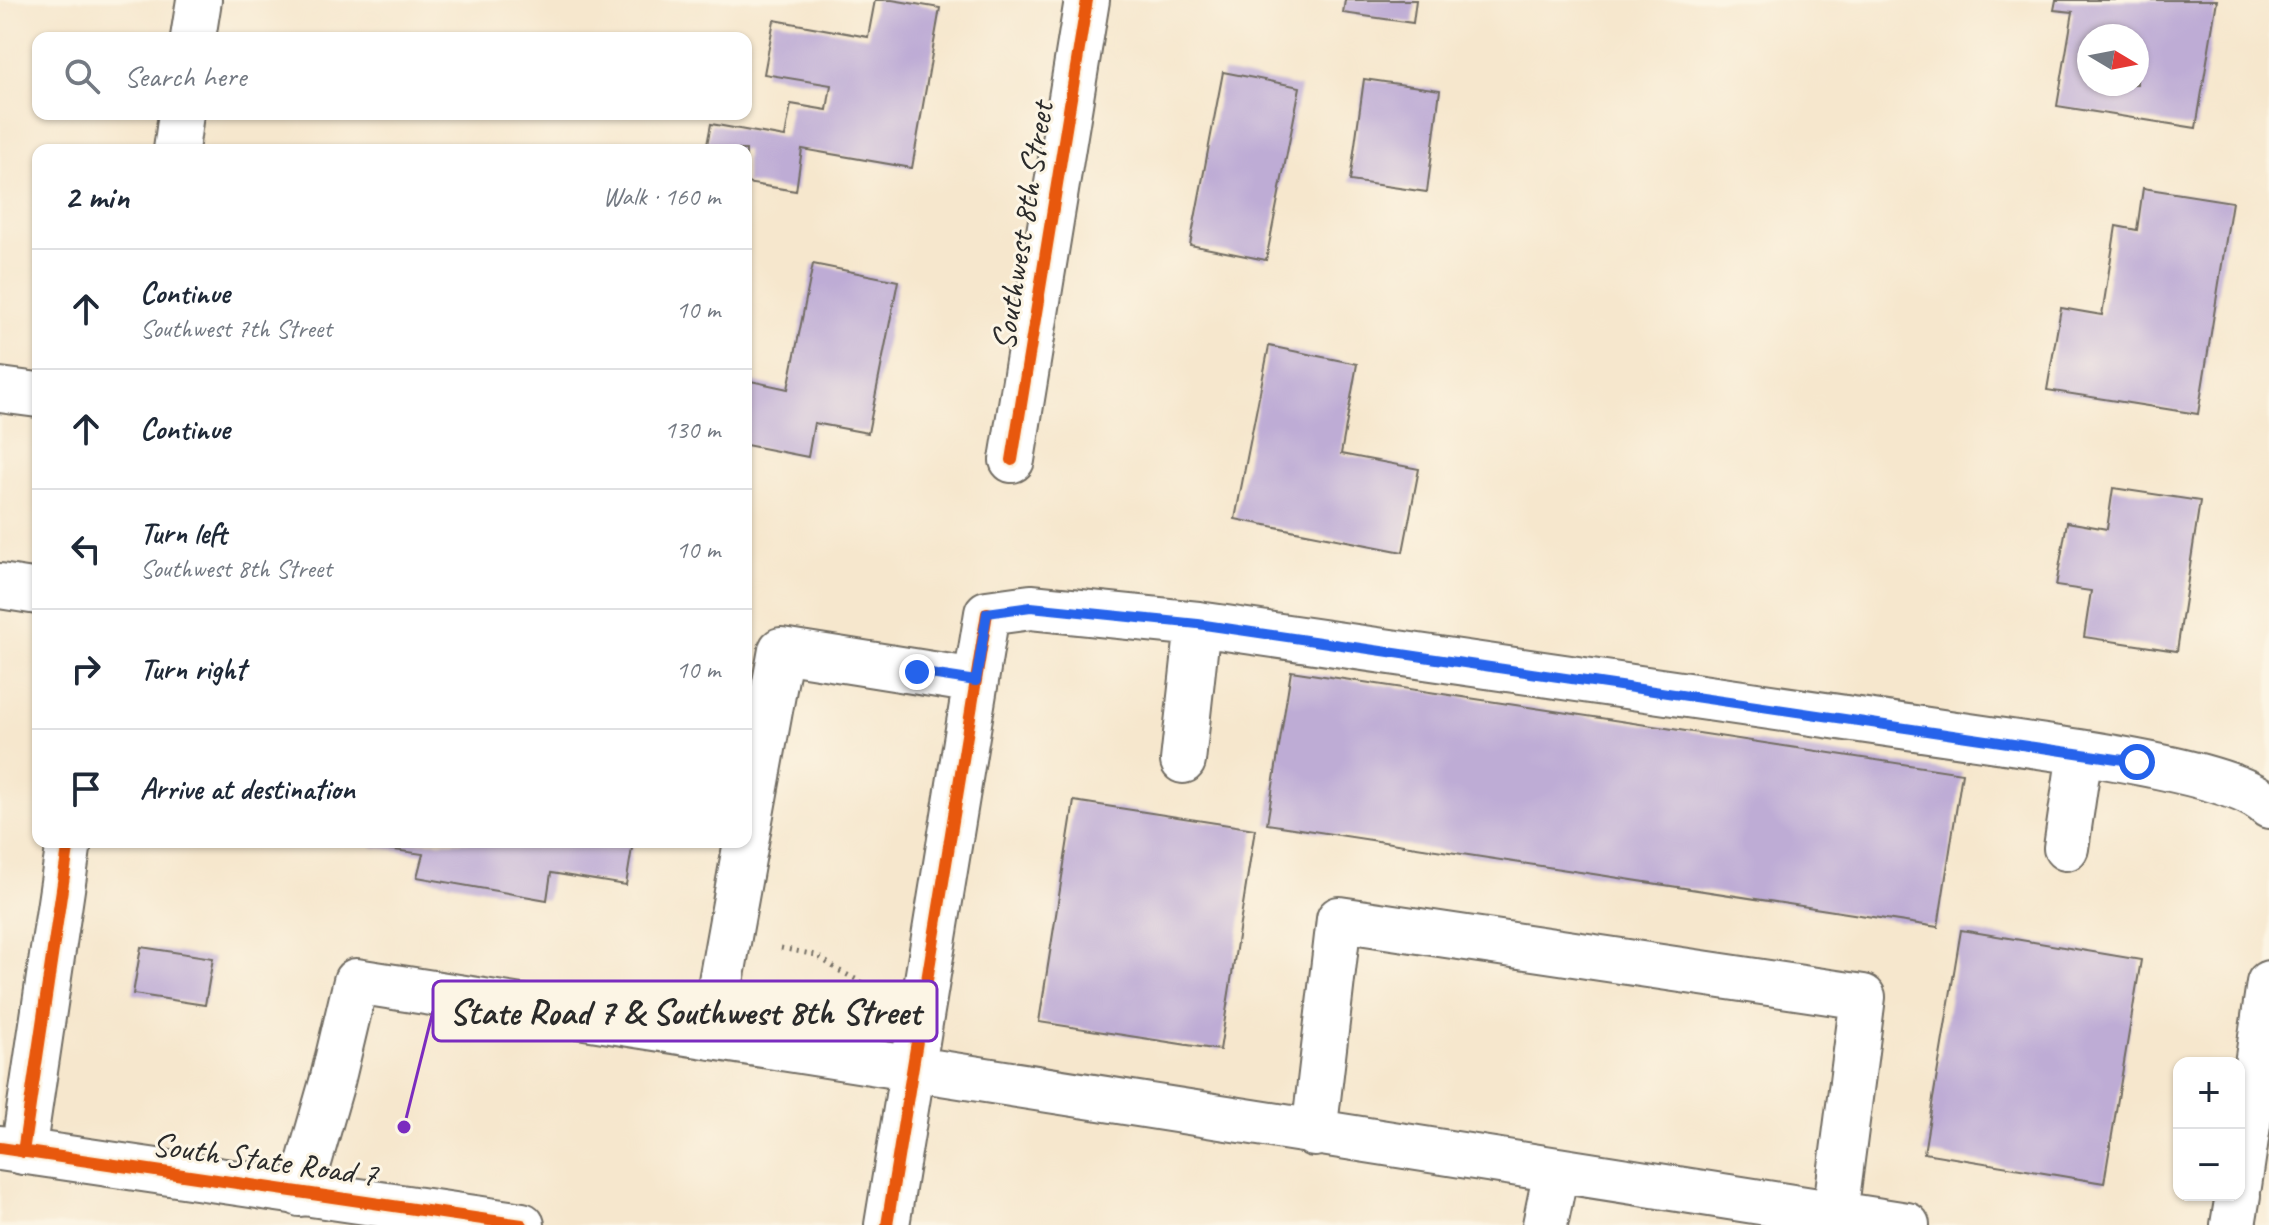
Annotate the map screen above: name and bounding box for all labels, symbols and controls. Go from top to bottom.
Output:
north arrow [2077,24,2149,96]
search box [32,32,752,120]
icon: search [60,54,104,98]
text: Search here [124,57,246,95]
street label: Southwest 8th Street [981,95,1063,353]
text: 2 min [64,175,129,218]
text: Walk · 160 m [603,180,720,213]
text: Continue [140,274,230,312]
icon: ahead [64,287,108,331]
text: 10 m [676,293,720,326]
text: Southwest 7th Street [140,312,332,345]
icon: ahead [64,407,108,451]
text: Continue [140,410,230,448]
text: 130 m [664,413,720,446]
text: Turn left [140,514,227,552]
icon: left [64,527,108,571]
text: 10 m [676,533,720,566]
text: Southwest 8th Street [140,552,332,585]
icon: right [64,647,108,691]
text: Turn right [140,650,245,688]
text: 10 m [676,653,720,686]
route end [899,654,935,690]
route start [2119,744,2155,780]
icon: arrive [64,767,108,811]
text: Arrive at destination [140,770,355,808]
callout: State Road 7 & Southwest 8th Street [433,981,937,1041]
text: State Road 7 & Southwest 8th Street [449,989,925,1035]
map controls [2173,1057,2245,1201]
button: + [2173,1057,2245,1129]
street label: South State Road 7 [149,1122,382,1196]
button: − [2173,1129,2245,1201]

